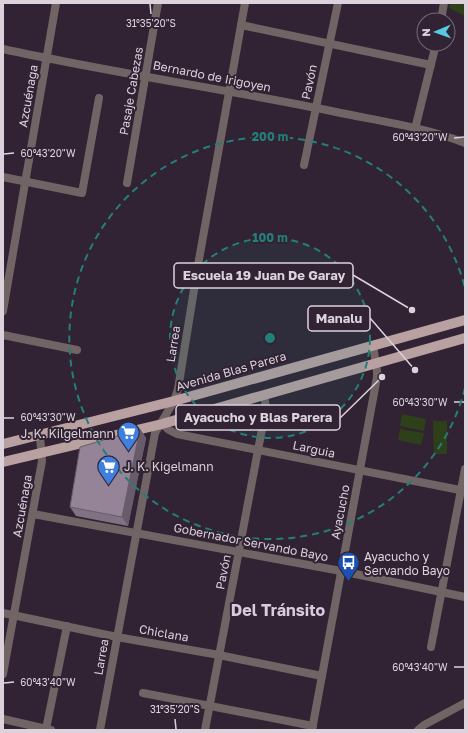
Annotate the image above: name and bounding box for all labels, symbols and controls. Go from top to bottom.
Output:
north arrow [416,12,456,52]
text: 31°35'20"S [126,17,176,29]
text: N [419,28,432,37]
street label: Pasaje Cabezas [116,46,146,136]
street label: Bernardo de Irigoyen [152,57,272,95]
street label: Azcuénaga [15,63,41,129]
street label: Pavón [298,63,320,101]
text: 200 m [252,129,288,144]
text: 60°43'20"W [392,131,448,143]
text: 60°43'20"W [20,147,76,159]
text: 100 m [252,230,288,245]
callout: Escuela 19 Juan De Garay [174,263,353,288]
text: Escuela 19 Juan De Garay [183,267,346,283]
callout: Manalu [308,306,370,331]
text: Manalu [316,310,363,326]
street label: Larrea [163,325,183,363]
centre of rings [263,331,277,345]
street label: Avenida Blas Parera [174,348,288,394]
text: 60°43'30"W [392,396,448,408]
callout: Ayacucho y Blas Parera [176,405,340,430]
text: Ayacucho y Blas Parera [184,409,333,425]
text: 60°43'30"W [20,411,76,423]
supermarket icon: J. K. Kilgelmann [116,420,142,453]
place label: J. K. Kilgelmann [21,426,114,441]
street label: Larguia [291,437,337,461]
supermarket icon: J. K. Kigelmann [96,453,122,486]
place label: J. K. Kigelmann [124,459,214,474]
street label: Azcuénaga [9,473,35,539]
street label: Ayacucho [327,483,353,541]
street label: Gobernador Servando Bayo [172,520,330,564]
place label: Ayacucho y Servando Bayo [364,549,450,578]
bus stop icon: Ayacucho y Servando Bayo [336,550,362,583]
street label: Pavón [212,553,234,591]
district label: Del Tránsito [231,600,326,620]
street label: Chiclana [138,621,190,645]
street label: Larrea [90,638,112,676]
text: 60°43'40"W [392,661,448,673]
text: 60°43'40"W [20,676,76,688]
text: 31°35'20"S [150,703,200,715]

